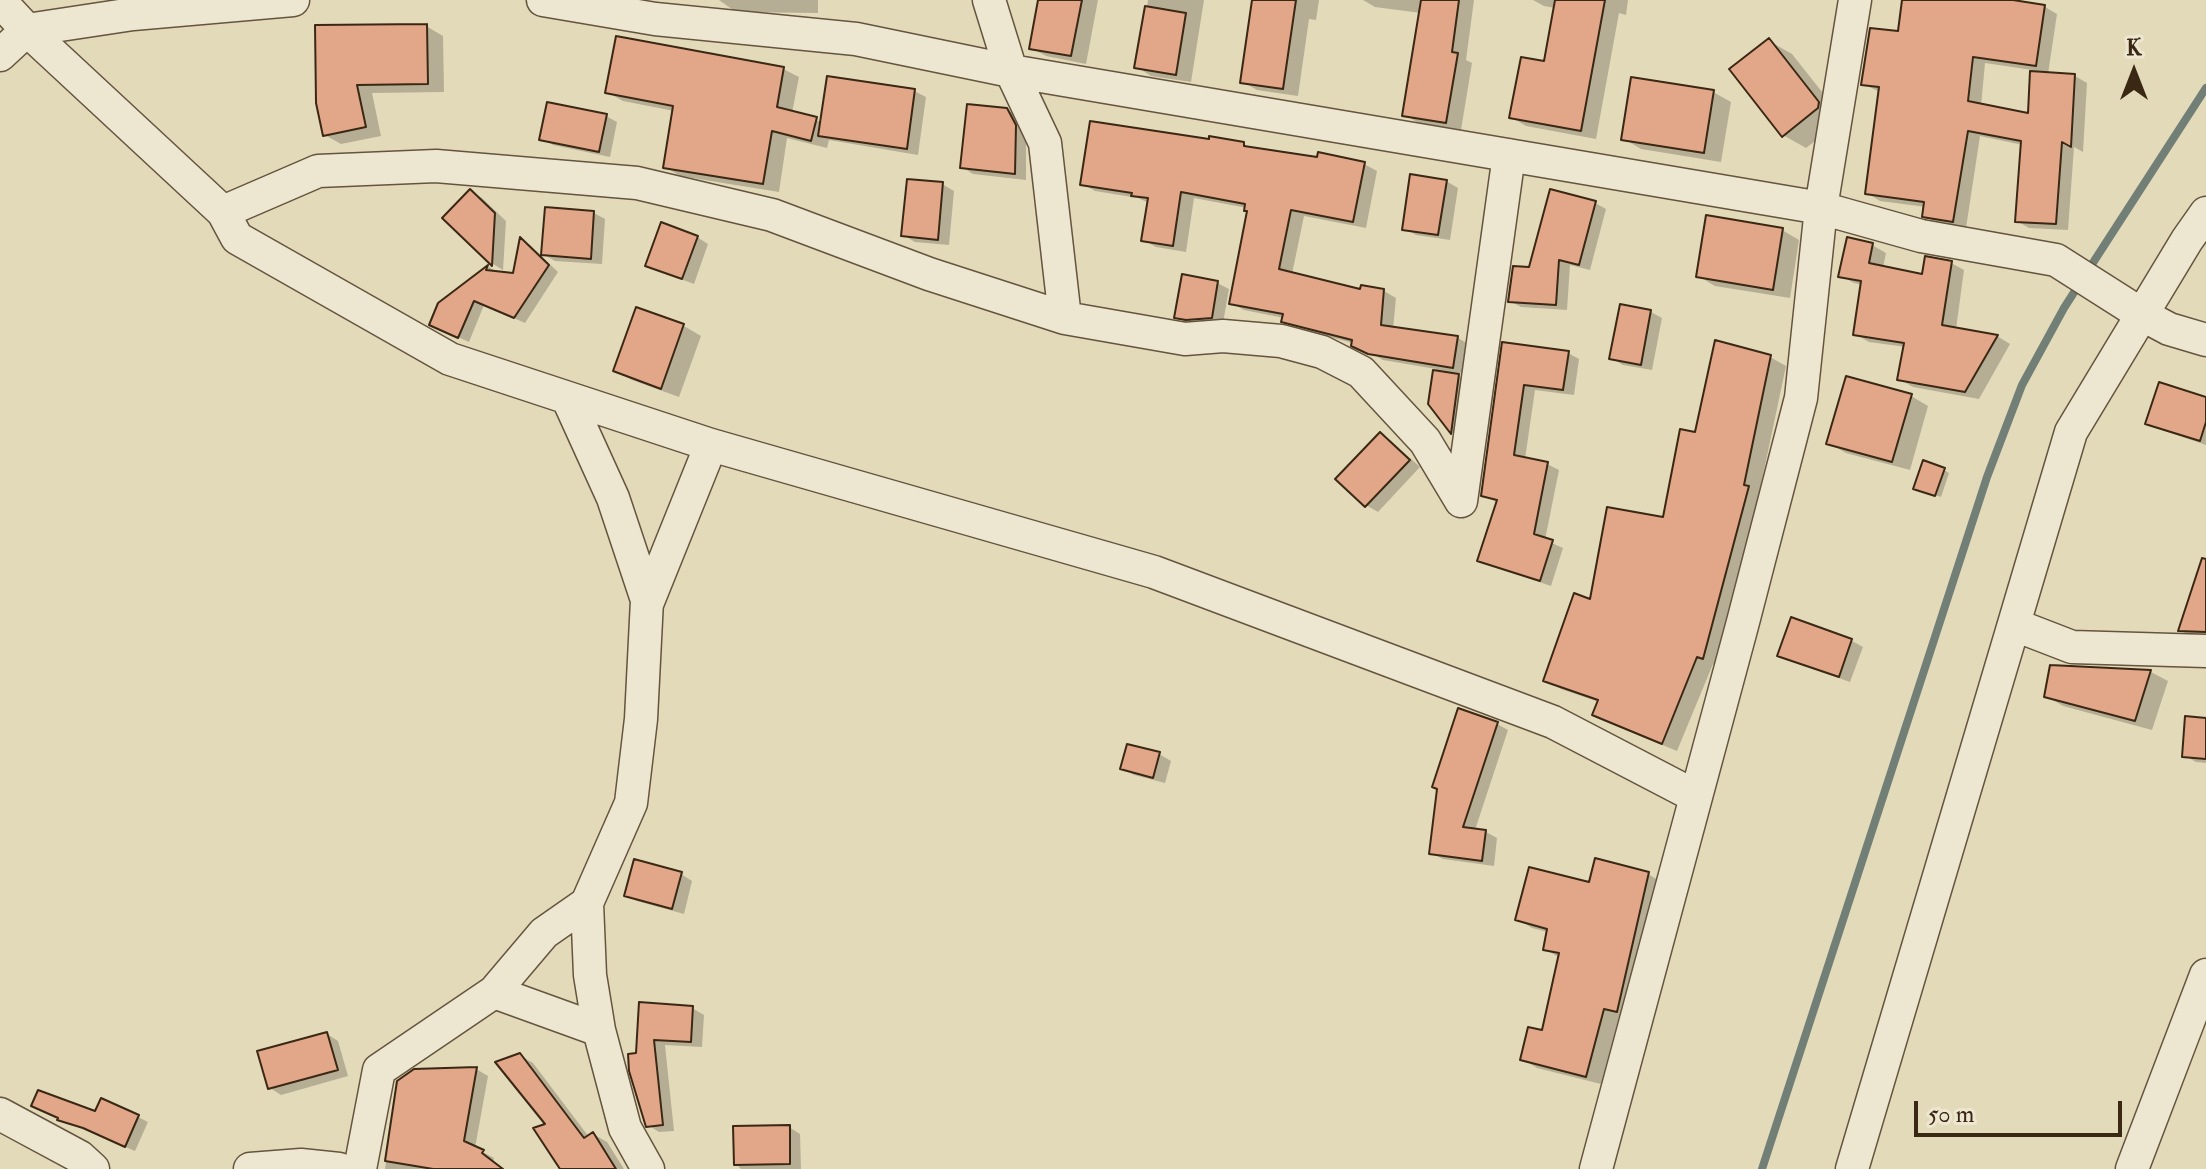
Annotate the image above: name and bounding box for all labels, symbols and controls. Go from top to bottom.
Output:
north arrow [2094,32,2174,112]
text: K [2126,34,2142,62]
scale bar [1918,1085,2126,1135]
text: 50 m [1928,1099,1974,1130]

